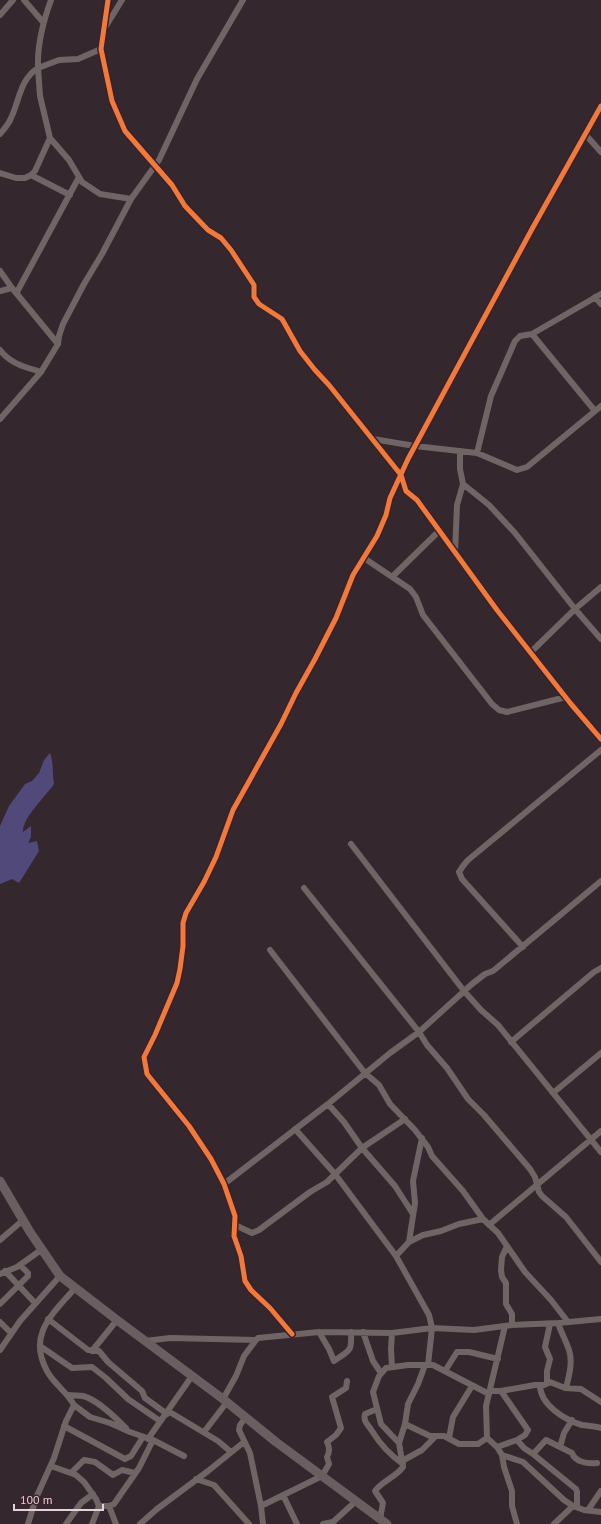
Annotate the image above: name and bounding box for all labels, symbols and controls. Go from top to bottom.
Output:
scale bar [14,1486,103,1512]
text: 100 m [20,1492,53,1507]

